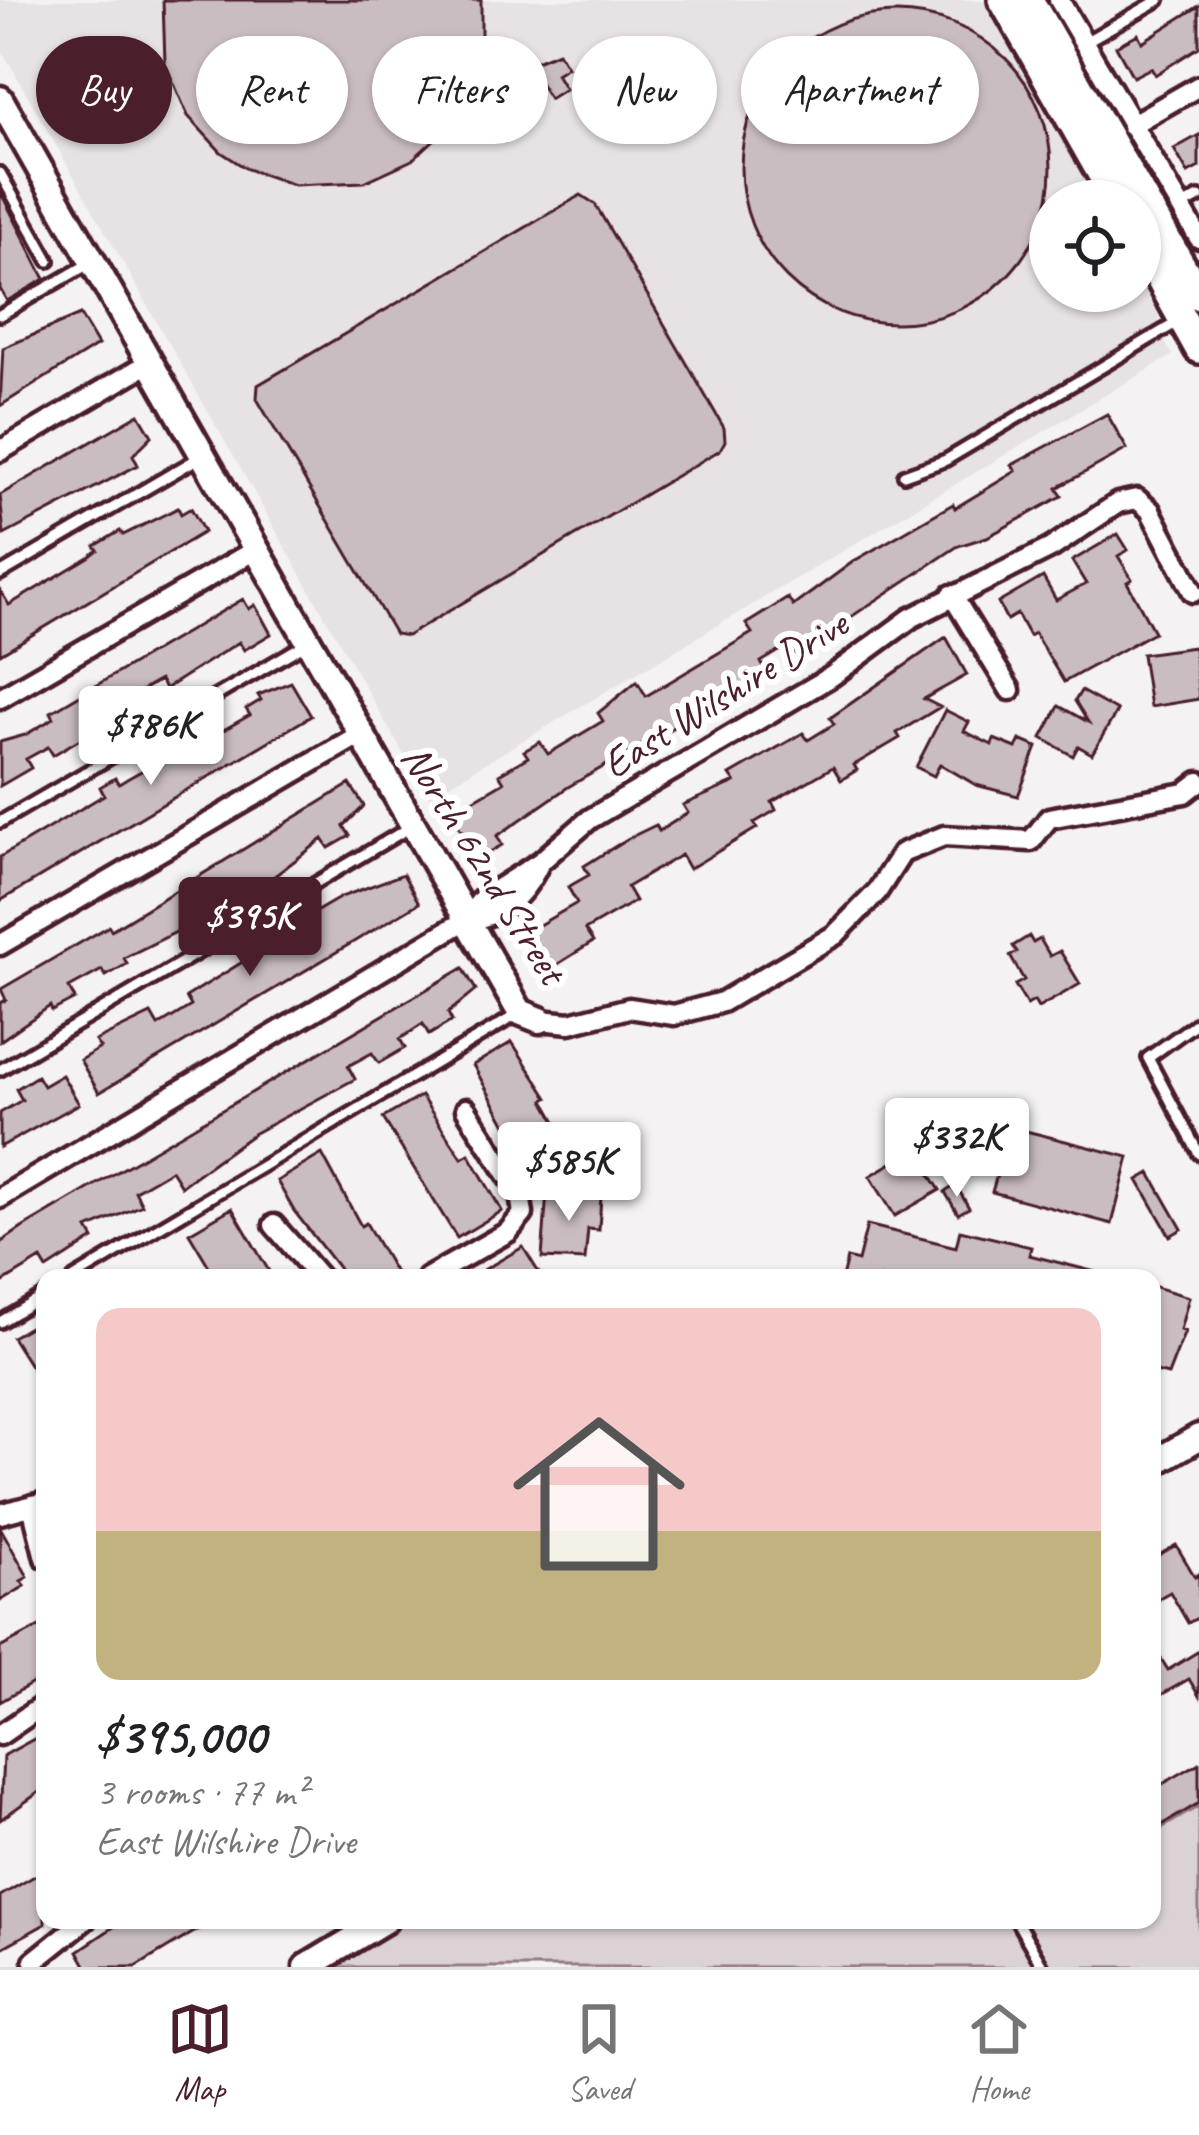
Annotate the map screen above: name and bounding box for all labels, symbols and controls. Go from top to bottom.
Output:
chip: Buy [36,36,172,144]
chip: Rent [196,36,348,144]
chip: Filters [372,36,548,144]
chip: New [572,36,717,144]
chip: Apartment [741,36,979,144]
map controls [1029,180,1161,312]
button: locate [1029,180,1161,312]
street label: East Wilshire Drive [592,596,860,791]
pin: $786K [67,686,235,788]
text: $786K [106,700,196,749]
street label: North 62nd Street [389,735,581,997]
pin: $395K [166,877,334,979]
text: $395K [206,891,294,940]
pin: $332K [873,1098,1041,1200]
text: $332K [912,1112,1002,1161]
pin: $585K [485,1122,653,1224]
text: $585K [525,1136,613,1185]
icon: home [491,1386,707,1602]
text: $395,000 [96,1704,265,1768]
text: 3 rooms · 77 m² [96,1768,307,1817]
text: East Wilshire Drive [96,1817,356,1866]
tab: Map [167,1996,233,2110]
tab: Saved [566,1996,632,2110]
tab: Home [966,1996,1032,2110]

